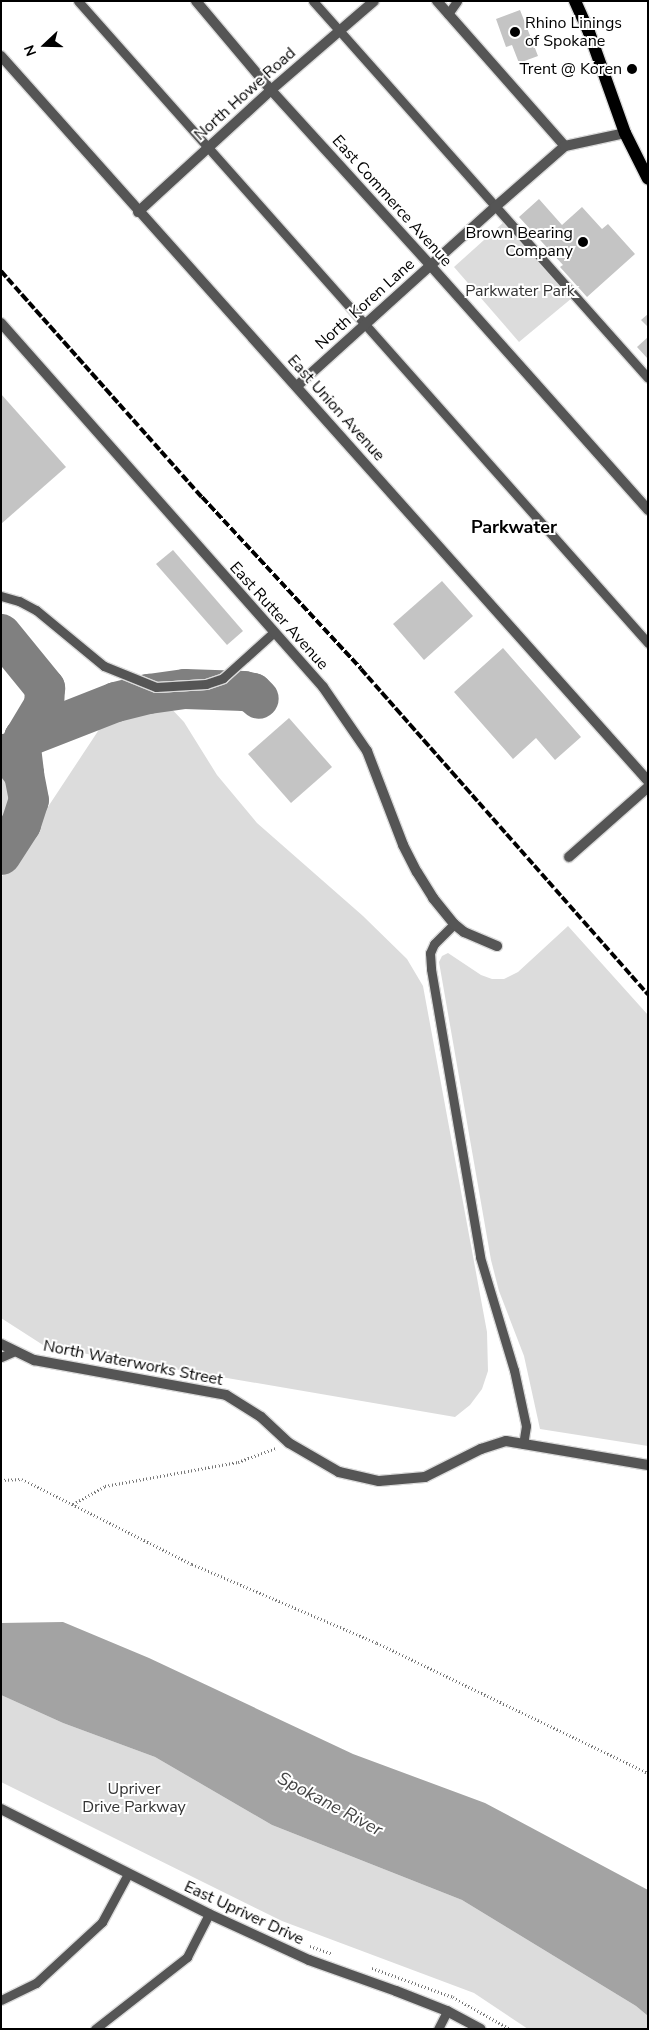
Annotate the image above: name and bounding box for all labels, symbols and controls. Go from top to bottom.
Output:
place label: Rhino Linings of Spokane [525,13,622,51]
north arrow [20,20,70,70]
marker: Rhino Linings of Spokane [509,26,521,38]
text: N [20,42,41,59]
street label: North Howe Road [190,43,300,145]
place label: Trent @ Koren [519,59,622,79]
marker: Trent @ Koren [626,63,638,75]
street label: East Commerce Avenue [328,131,456,271]
place label: Brown Bearing Company [465,223,573,261]
marker: Brown Bearing Company [577,236,589,248]
street label: North Koren Lane [312,255,418,353]
park label: Parkwater Park [465,281,575,301]
street label: East Union Avenue [283,351,389,465]
district label: Parkwater [471,516,557,538]
street label: East Rutter Avenue [226,558,332,674]
street label: North Waterworks Street [42,1336,224,1390]
water label: Spokane River [274,1767,386,1841]
park label: Upriver Drive Parkway [82,1779,186,1817]
street label: East Upriver Drive [181,1877,307,1949]

